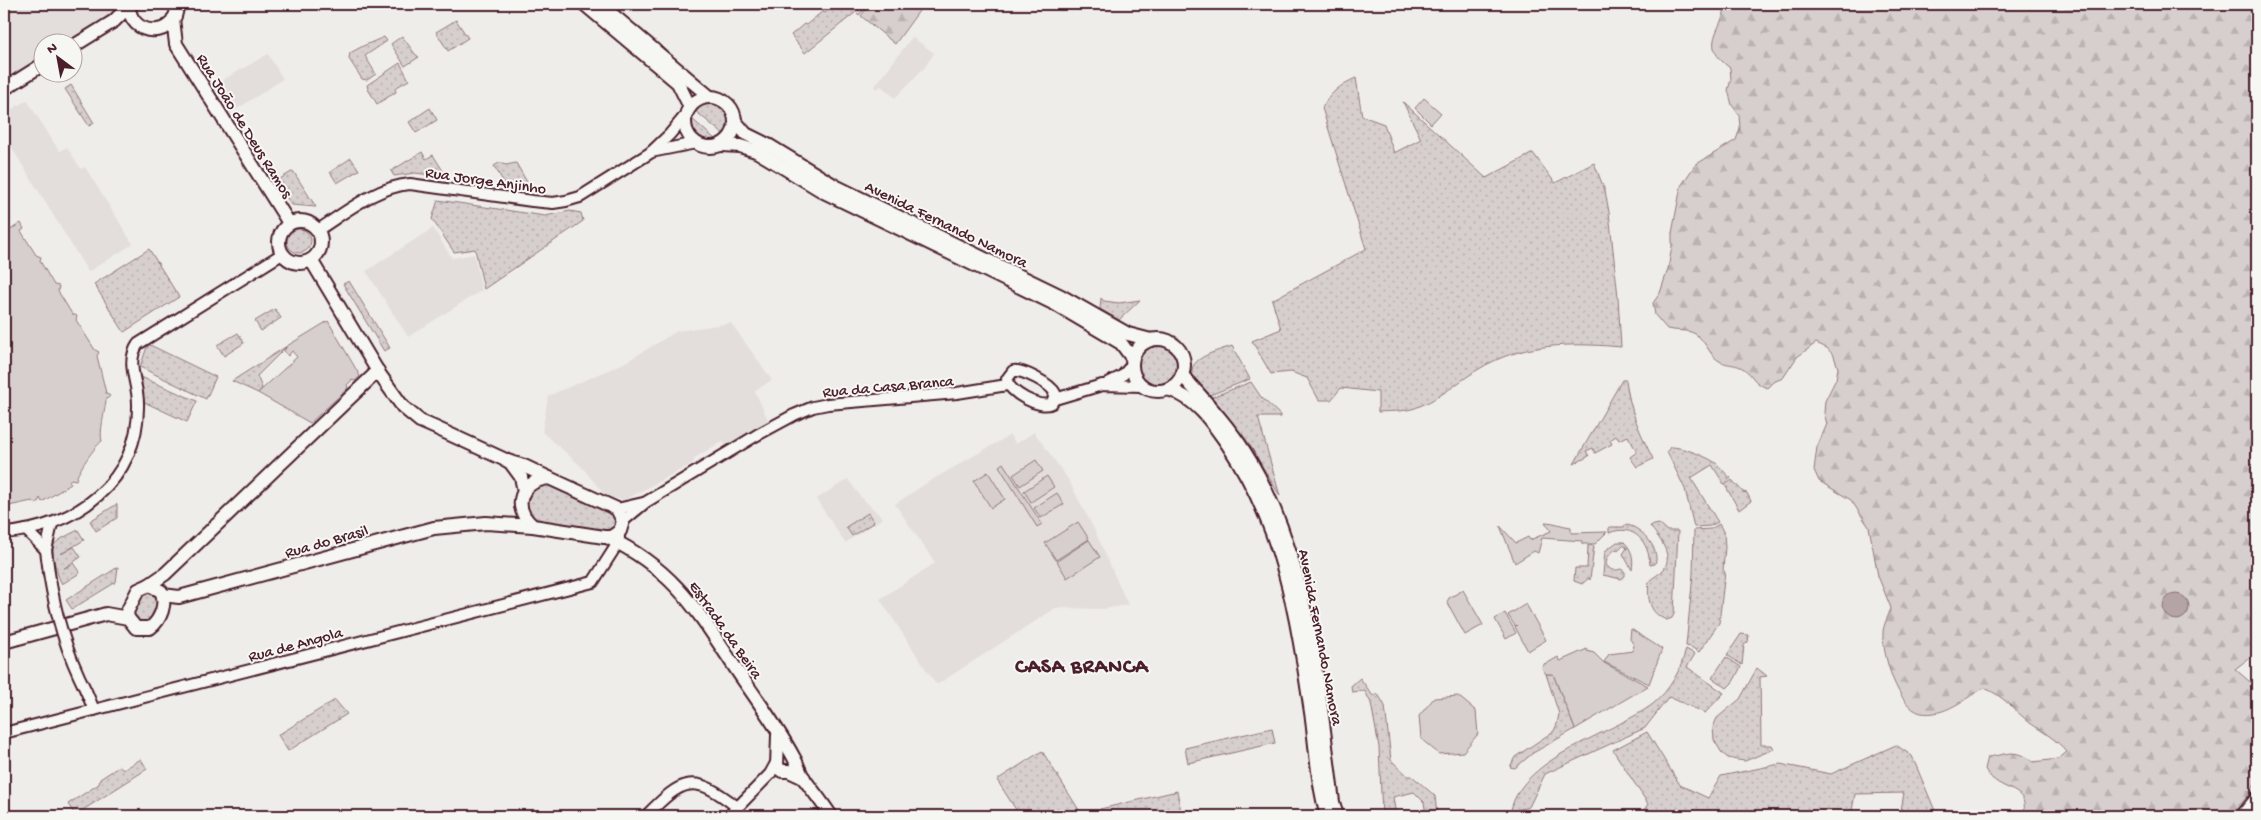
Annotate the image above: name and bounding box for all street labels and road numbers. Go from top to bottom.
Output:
street label: Rua João de Deus Ramos [191,51,296,203]
street label: Rua Jorge Anjinho [424,165,547,200]
street label: Avenida Fernando Namora [861,178,1031,274]
street label: Rua da Casa Branca [822,373,956,404]
street label: Rua do Brasil [283,522,371,564]
street label: Avenida Fernando Namora [1292,548,1345,728]
street label: Estrada da Beira [683,578,766,685]
street label: Rua de Angola [247,624,346,668]

